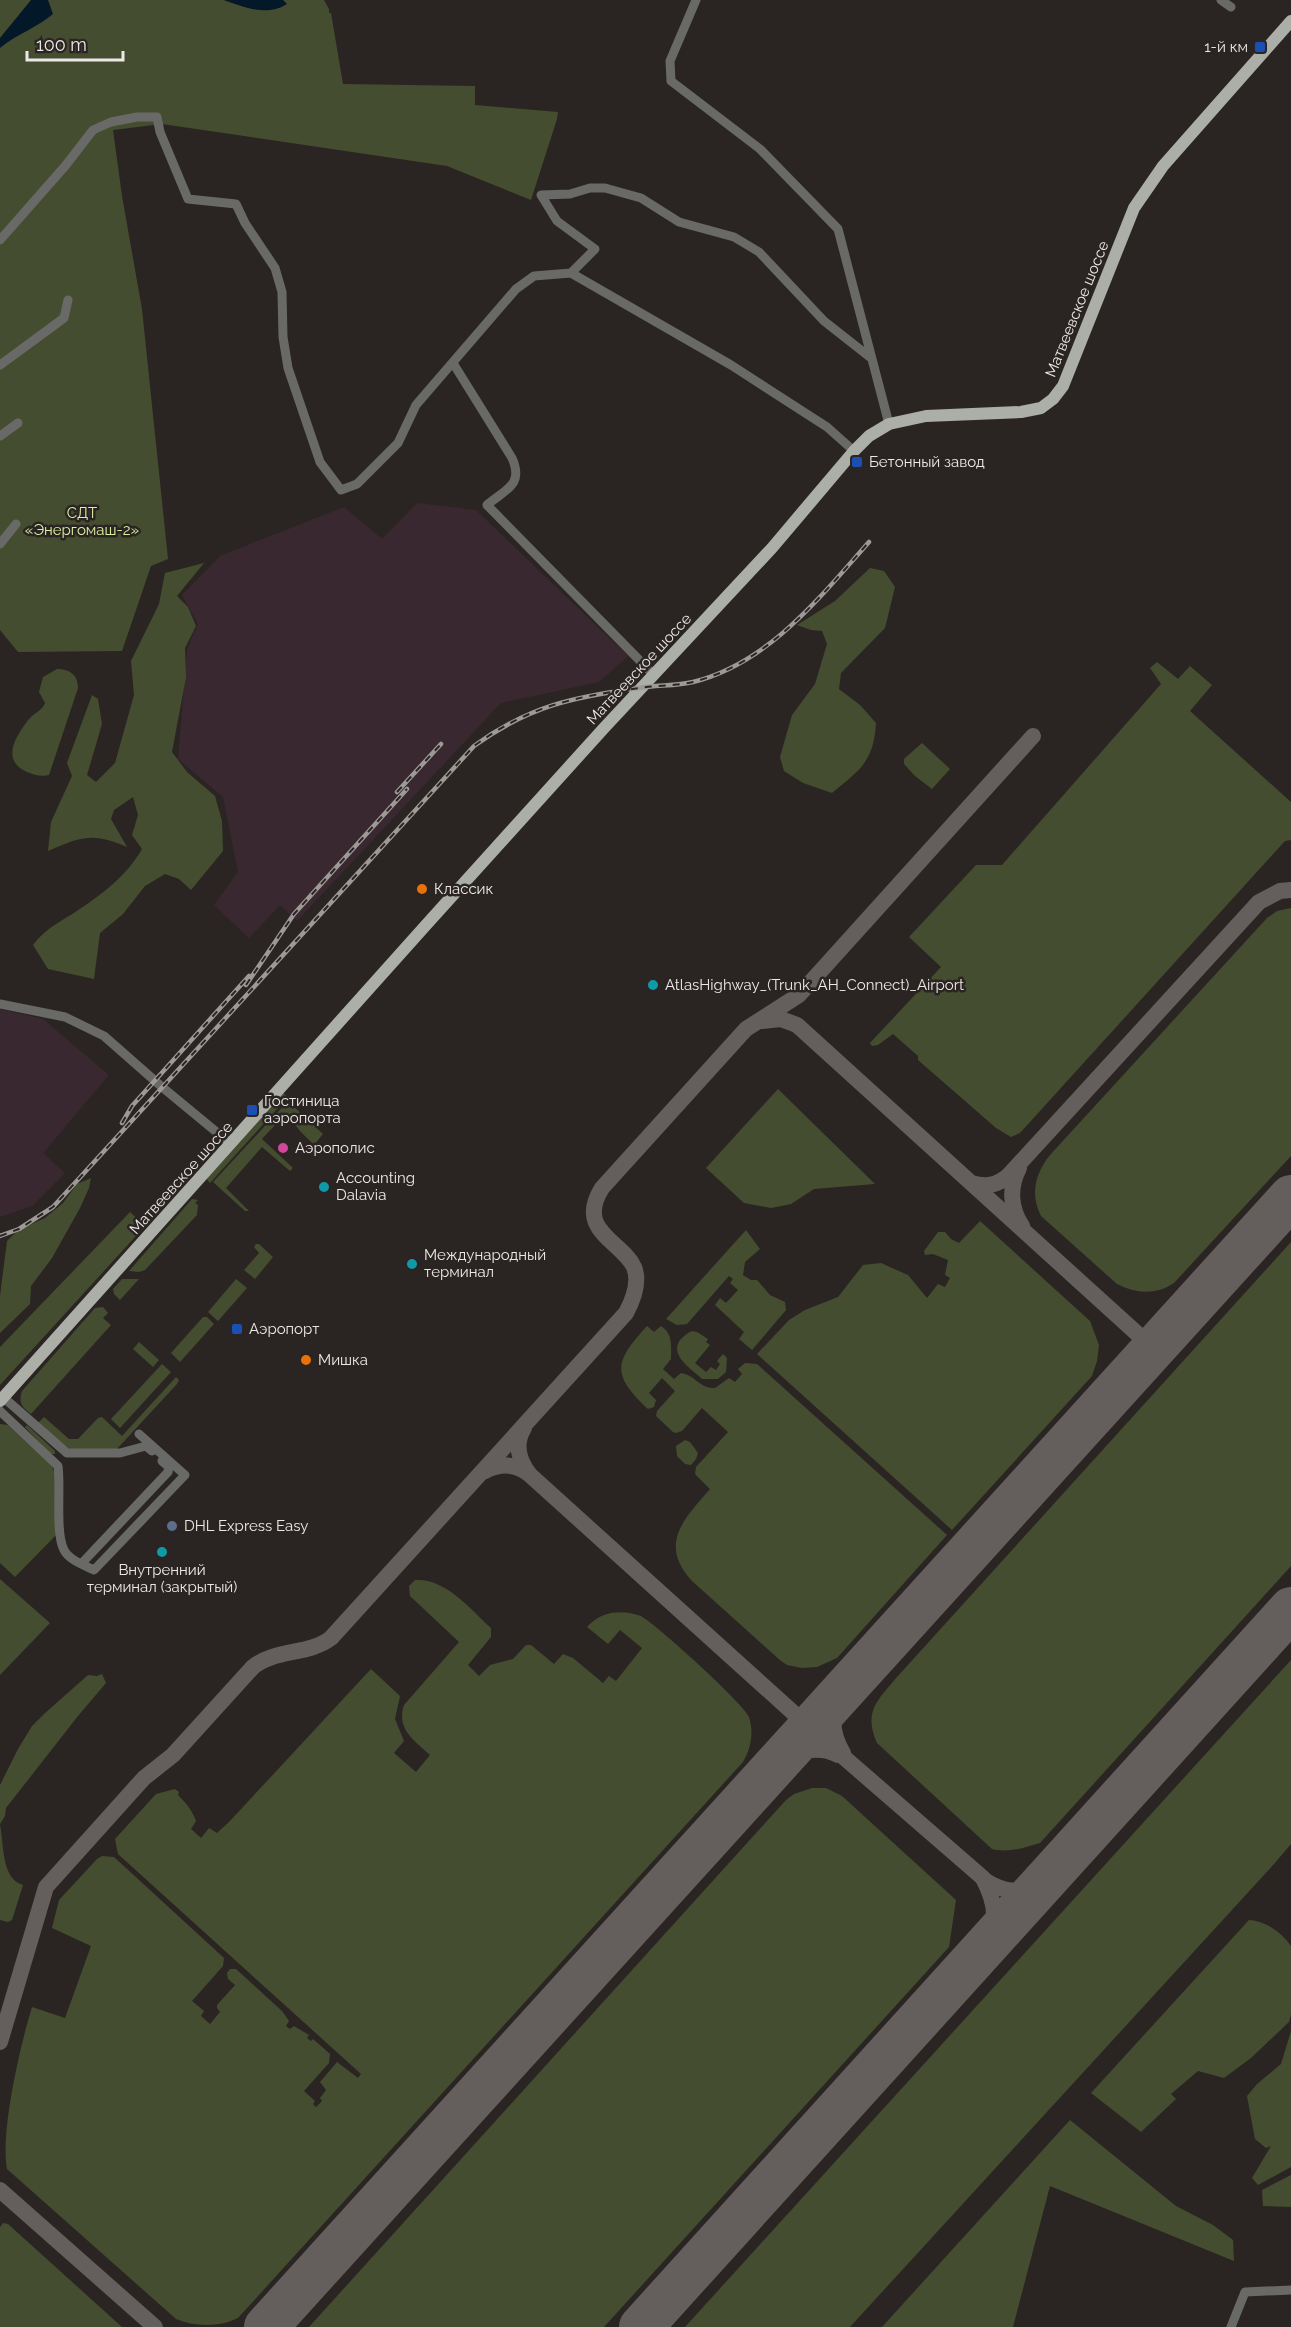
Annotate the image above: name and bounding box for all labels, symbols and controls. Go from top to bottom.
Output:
scale bar [27,24,123,62]
text: 100 m [36,34,87,55]
place label: 1-й км [1204,38,1248,56]
marker: 1-й км [1253,40,1267,54]
street label: Матвеевское шоссе [1041,238,1113,380]
place label: Бетонный завод [869,453,985,471]
marker: Бетонный завод [850,455,864,469]
park label: СДТ «Энергомаш-2» [25,504,139,539]
street label: Матвеевское шоссе [583,610,695,728]
place label: Классик [434,880,494,898]
marker: Классик [415,882,429,896]
place label: AtlasHighway_(Trunk_AH_Connect)_Airport [665,976,964,994]
marker: AtlasHighway_(Trunk_AH_Connect)_Airport [646,978,660,992]
place label: Гостиница аэропорта [264,1092,341,1127]
marker: Гостиница аэропорта [245,1103,259,1117]
street label: Матвеевское шоссе [126,1118,236,1238]
place label: Аэрополис [295,1139,375,1157]
marker: Аэрополис [276,1141,290,1155]
place label: Accounting Dalavia [336,1169,415,1204]
marker: Accounting Dalavia [317,1180,331,1194]
place label: Международный терминал [424,1246,546,1281]
marker: Международный терминал [405,1257,419,1271]
place label: Аэропорт [249,1320,319,1338]
marker: Аэропорт [230,1322,244,1336]
place label: Мишка [318,1351,368,1369]
marker: Мишка [299,1353,313,1367]
place label: DHL Express Easy [184,1517,309,1535]
marker: DHL Express Easy [165,1519,179,1533]
marker: Внутренний терминал (закрытый) [155,1545,169,1559]
place label: Внутренний терминал (закрытый) [87,1561,237,1596]

